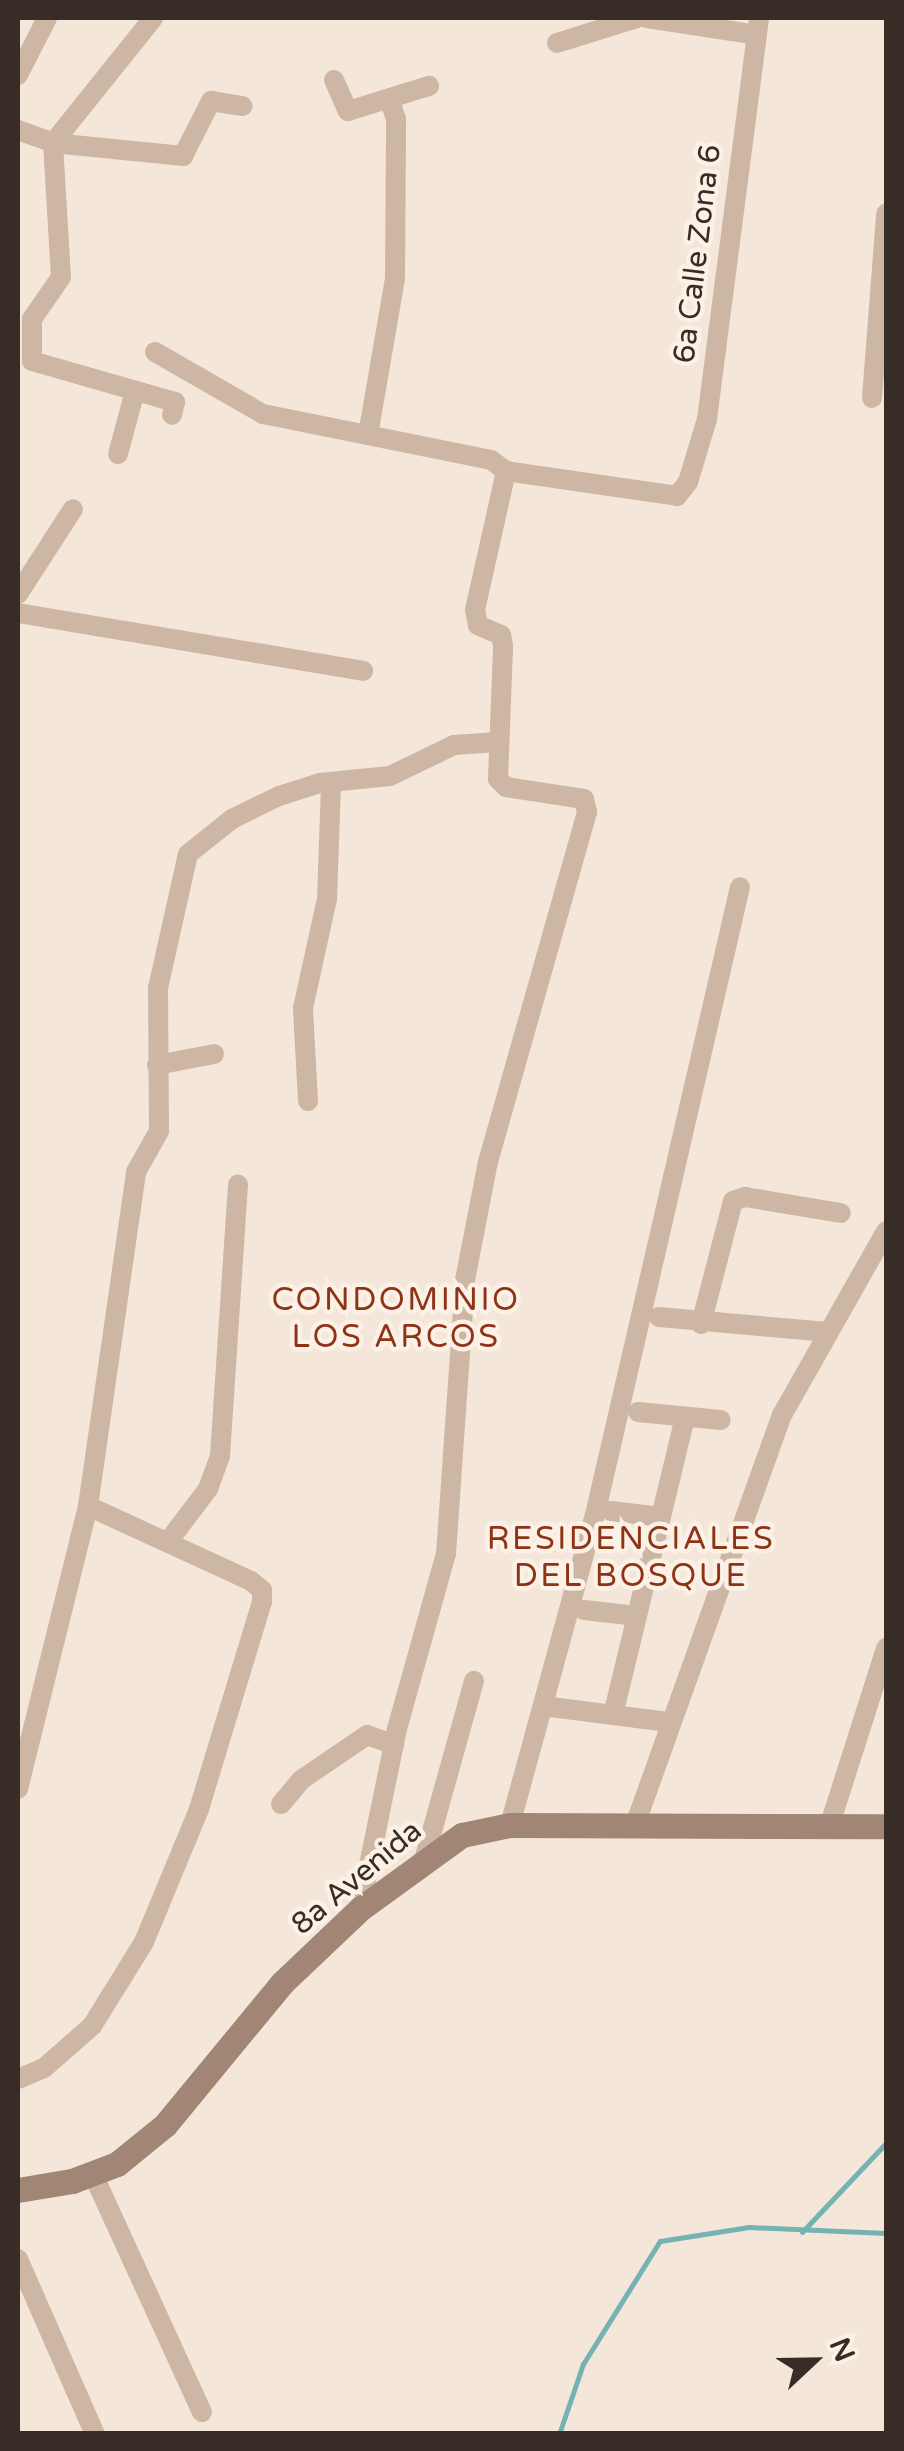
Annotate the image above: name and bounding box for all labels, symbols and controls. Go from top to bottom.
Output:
street label: 6a Calle Zona 6 [667,143,729,365]
district label: CONDOMINIO LOS ARCOS [271,1282,521,1357]
district label: RESIDENCIALES DEL BOSQUE [487,1521,775,1596]
street label: 8a Avenida [285,1813,429,1943]
north arrow [764,2311,864,2411]
text: N [822,2333,862,2367]

